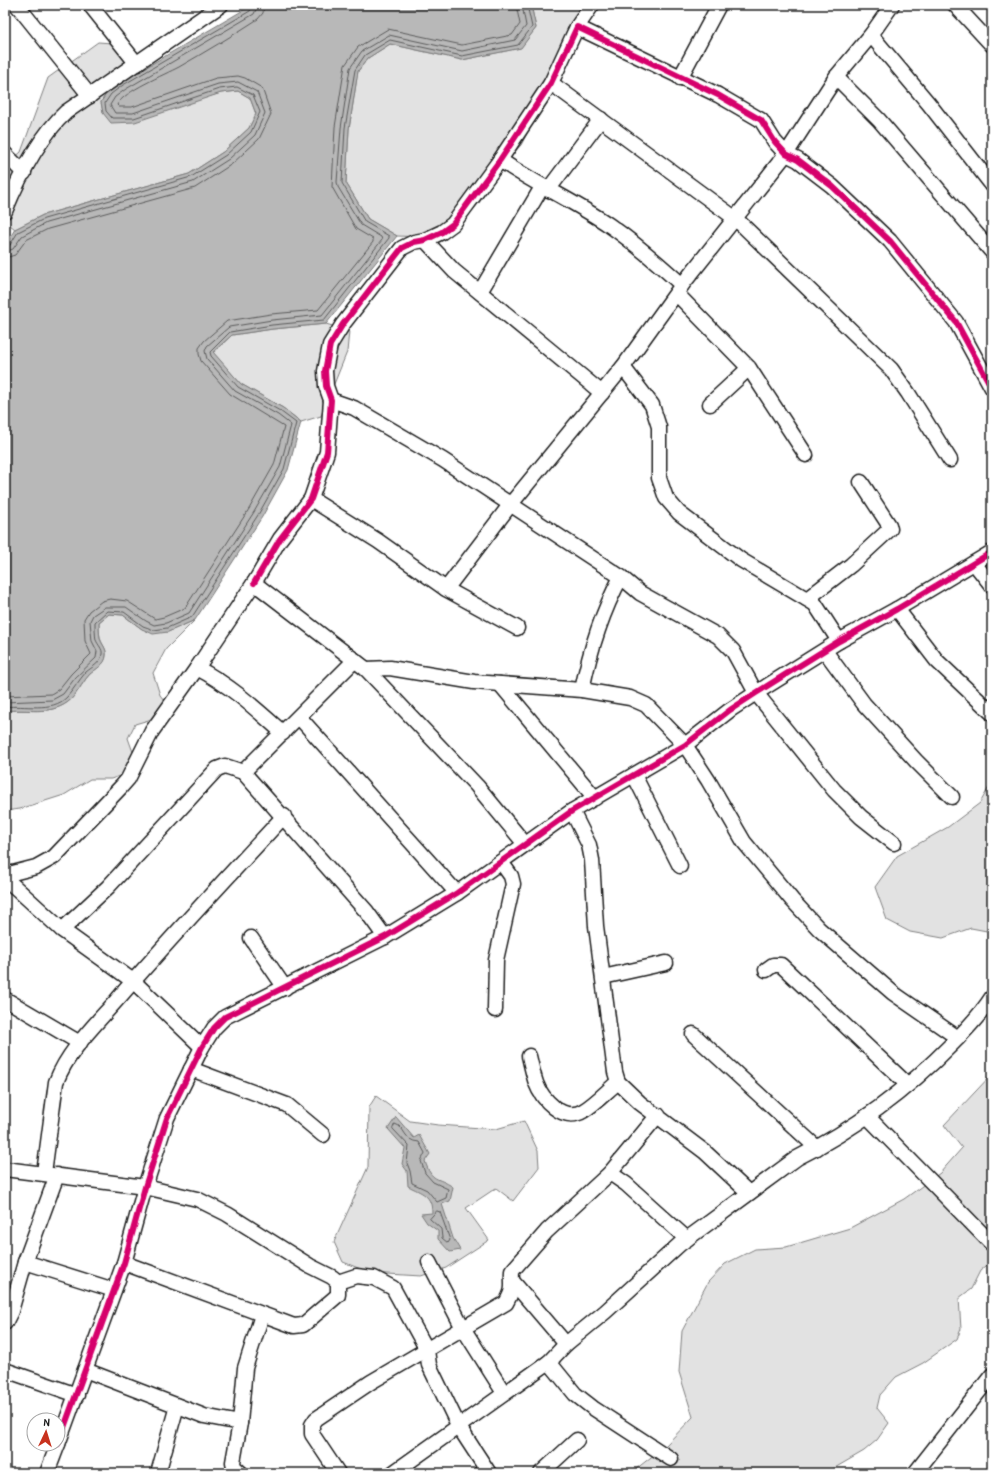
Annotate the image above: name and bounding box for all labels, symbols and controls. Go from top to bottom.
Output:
north arrow [26,1412,66,1452]
text: N [43,1415,50,1429]

